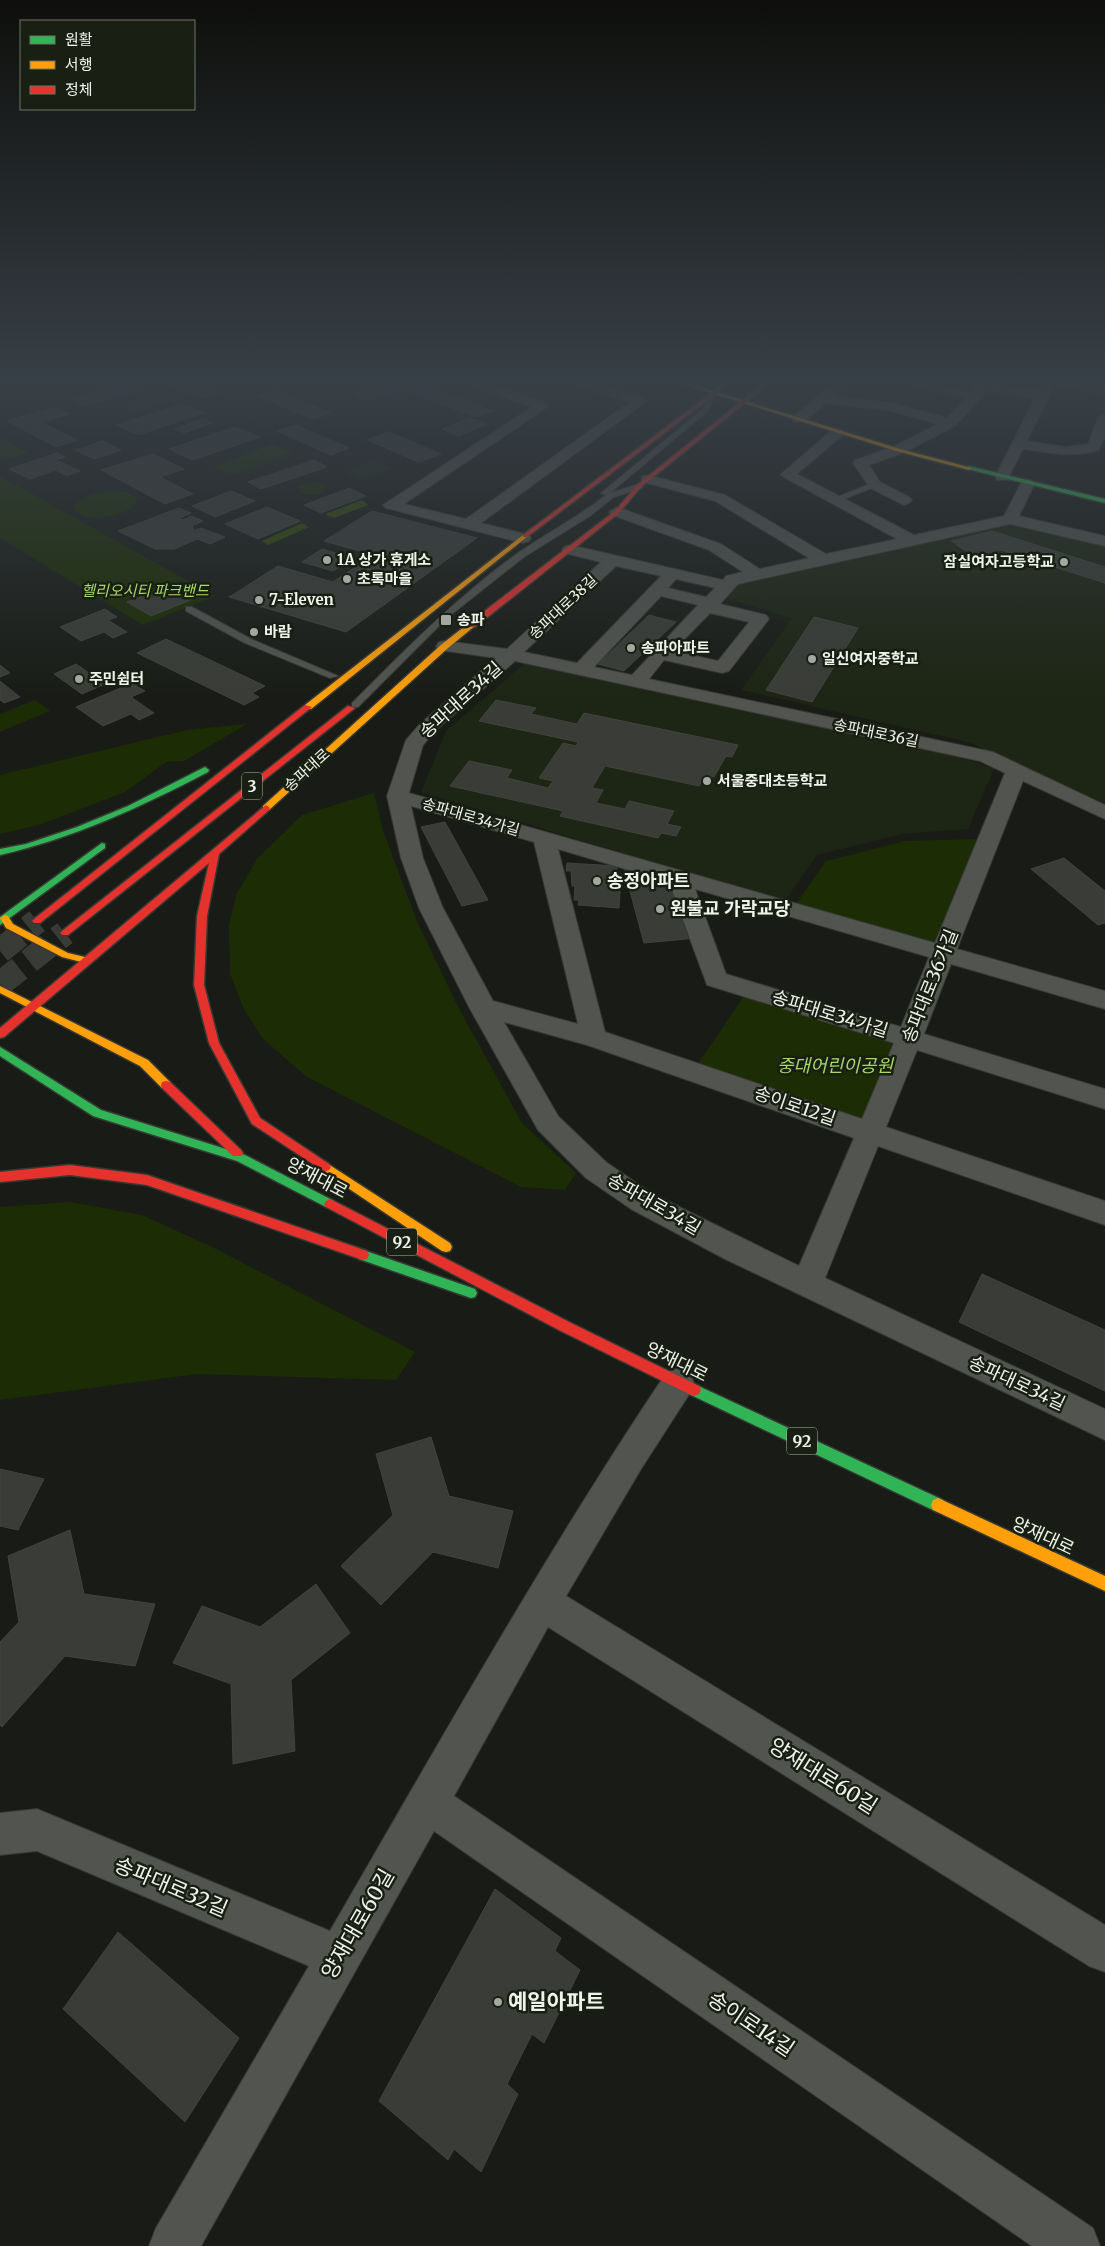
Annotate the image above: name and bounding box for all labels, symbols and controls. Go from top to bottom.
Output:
legend [20,20,195,110]
text: 원활 [65,30,93,49]
text: 서행 [65,55,93,74]
text: 정체 [65,80,93,99]
place label: 1A 상가 휴게소 [337,550,431,569]
place label: 잠실여자고등학교 [944,552,1054,571]
marker: 1A 상가 휴게소 [321,554,333,566]
marker: 잠실여자고등학교 [1058,556,1070,568]
place label: 초록마을 [357,569,412,588]
street label: 송파대로38길 [525,570,601,643]
marker: 초록마을 [341,573,353,585]
park label: 헬리오시티 파크밴드 [81,581,210,600]
place label: 7-Eleven [269,590,334,609]
marker: 7-Eleven [253,594,265,606]
place label: 송파 [457,610,485,629]
marker: 송파 [439,613,453,627]
place label: 바람 [264,622,292,641]
marker: 바람 [248,626,260,638]
place label: 송파아파트 [641,638,710,657]
marker: 송파아파트 [625,642,637,654]
place label: 일신여자중학교 [822,649,919,668]
marker: 일신여자중학교 [806,653,818,665]
street label: 송파대로34길 [414,656,507,743]
place label: 주민쉼터 [89,669,144,688]
marker: 주민쉼터 [73,673,85,685]
street label: 송파대로36길 [832,714,920,751]
street label: 송파대로 [280,744,334,795]
place label: 서울중대초등학교 [717,771,828,790]
road number: 3 [242,772,262,799]
marker: 서울중대초등학교 [701,775,713,787]
street label: 송파대로34가길 [420,794,522,839]
place label: 송정아파트 [607,869,690,892]
marker: 송정아파트 [591,875,603,887]
place label: 원불교 가락교당 [670,897,790,920]
marker: 원불교 가락교당 [654,903,666,915]
street label: 송파대로36가길 [896,926,963,1046]
street label: 송파대로34가길 [769,985,891,1042]
park label: 중대어린이공원 [777,1054,894,1077]
street label: 송이로12길 [751,1081,839,1130]
street label: 양재대로 [283,1152,352,1203]
street label: 송파대로34길 [603,1168,705,1240]
road number: 92 [387,1228,417,1256]
street label: 양재대로 [642,1337,712,1386]
street label: 송파대로34길 [965,1350,1069,1415]
road number: 92 [787,1428,817,1454]
street label: 양재대로 [1008,1511,1078,1560]
street label: 양재대로60길 [764,1732,882,1820]
street label: 송파대로32길 [110,1851,232,1922]
street label: 양재대로60길 [315,1864,400,1984]
street label: 송이로14길 [703,1985,800,2062]
place label: 예일아파트 [508,1988,605,2015]
marker: 예일아파트 [492,1996,504,2008]

